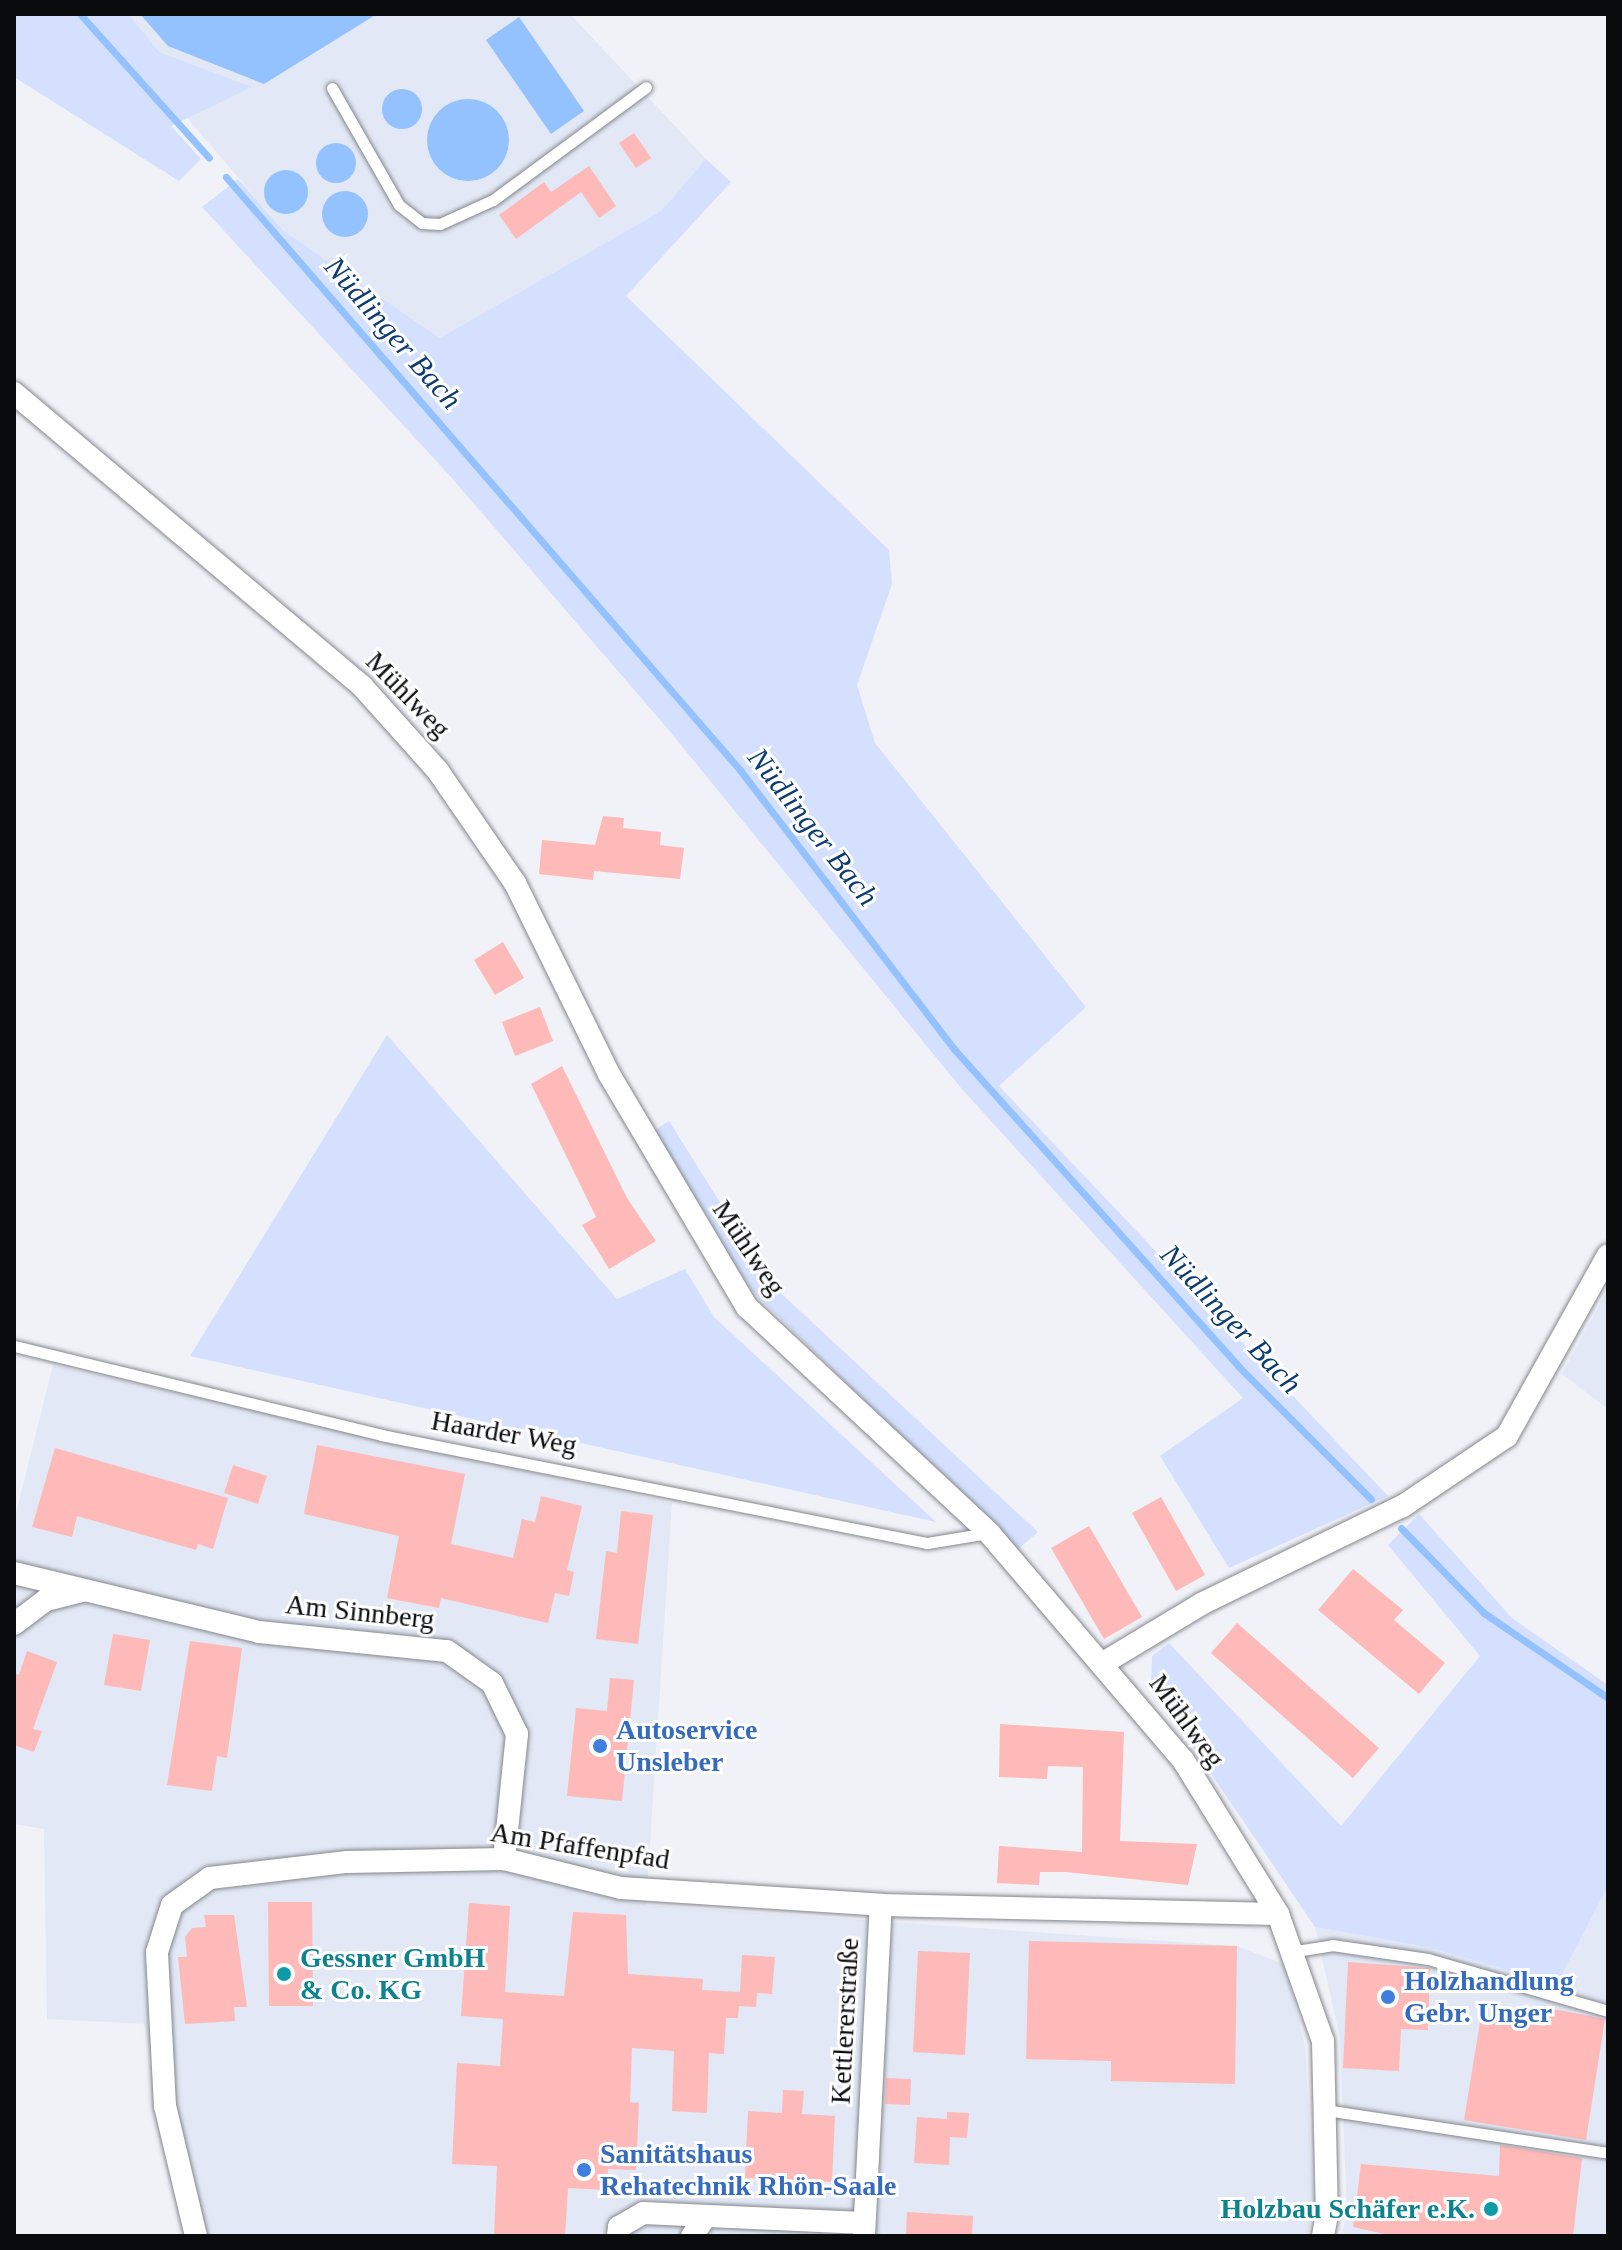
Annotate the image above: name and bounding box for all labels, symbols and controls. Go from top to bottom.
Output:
water label: Nüdlinger Bach [317,249,469,417]
street label: Mühlweg [359,645,457,745]
water label: Nüdlinger Bach [740,741,886,913]
street label: Mühlweg [705,1194,793,1302]
water label: Nüdlinger Bach [1153,1237,1309,1401]
street label: Haarder Weg [428,1404,580,1462]
street label: Am Sinnberg [284,1587,436,1637]
street label: Mühlweg [1142,1668,1232,1774]
place label: Autoservice Unsleber [616,1713,758,1779]
marker: Autoservice Unsleber [591,1737,609,1755]
street label: Am Pfaffenpfad [488,1815,672,1877]
street label: Kettlererstraße [824,1937,866,2105]
place label: Gessner GmbH & Co. KG [300,1941,486,2007]
place label: Holzhandlung Gebr. Unger [1404,1964,1574,2030]
marker: Gessner GmbH & Co. KG [275,1965,293,1983]
marker: Holzhandlung Gebr. Unger [1379,1988,1397,2006]
place label: Sanitätshaus Rehatechnik Rhön-Saale [600,2137,896,2203]
marker: Sanitätshaus Rehatechnik Rhön-Saale [575,2161,593,2179]
place label: Holzbau Schäfer e.K. [1220,2192,1475,2226]
marker: Holzbau Schäfer e.K. [1482,2200,1500,2218]

